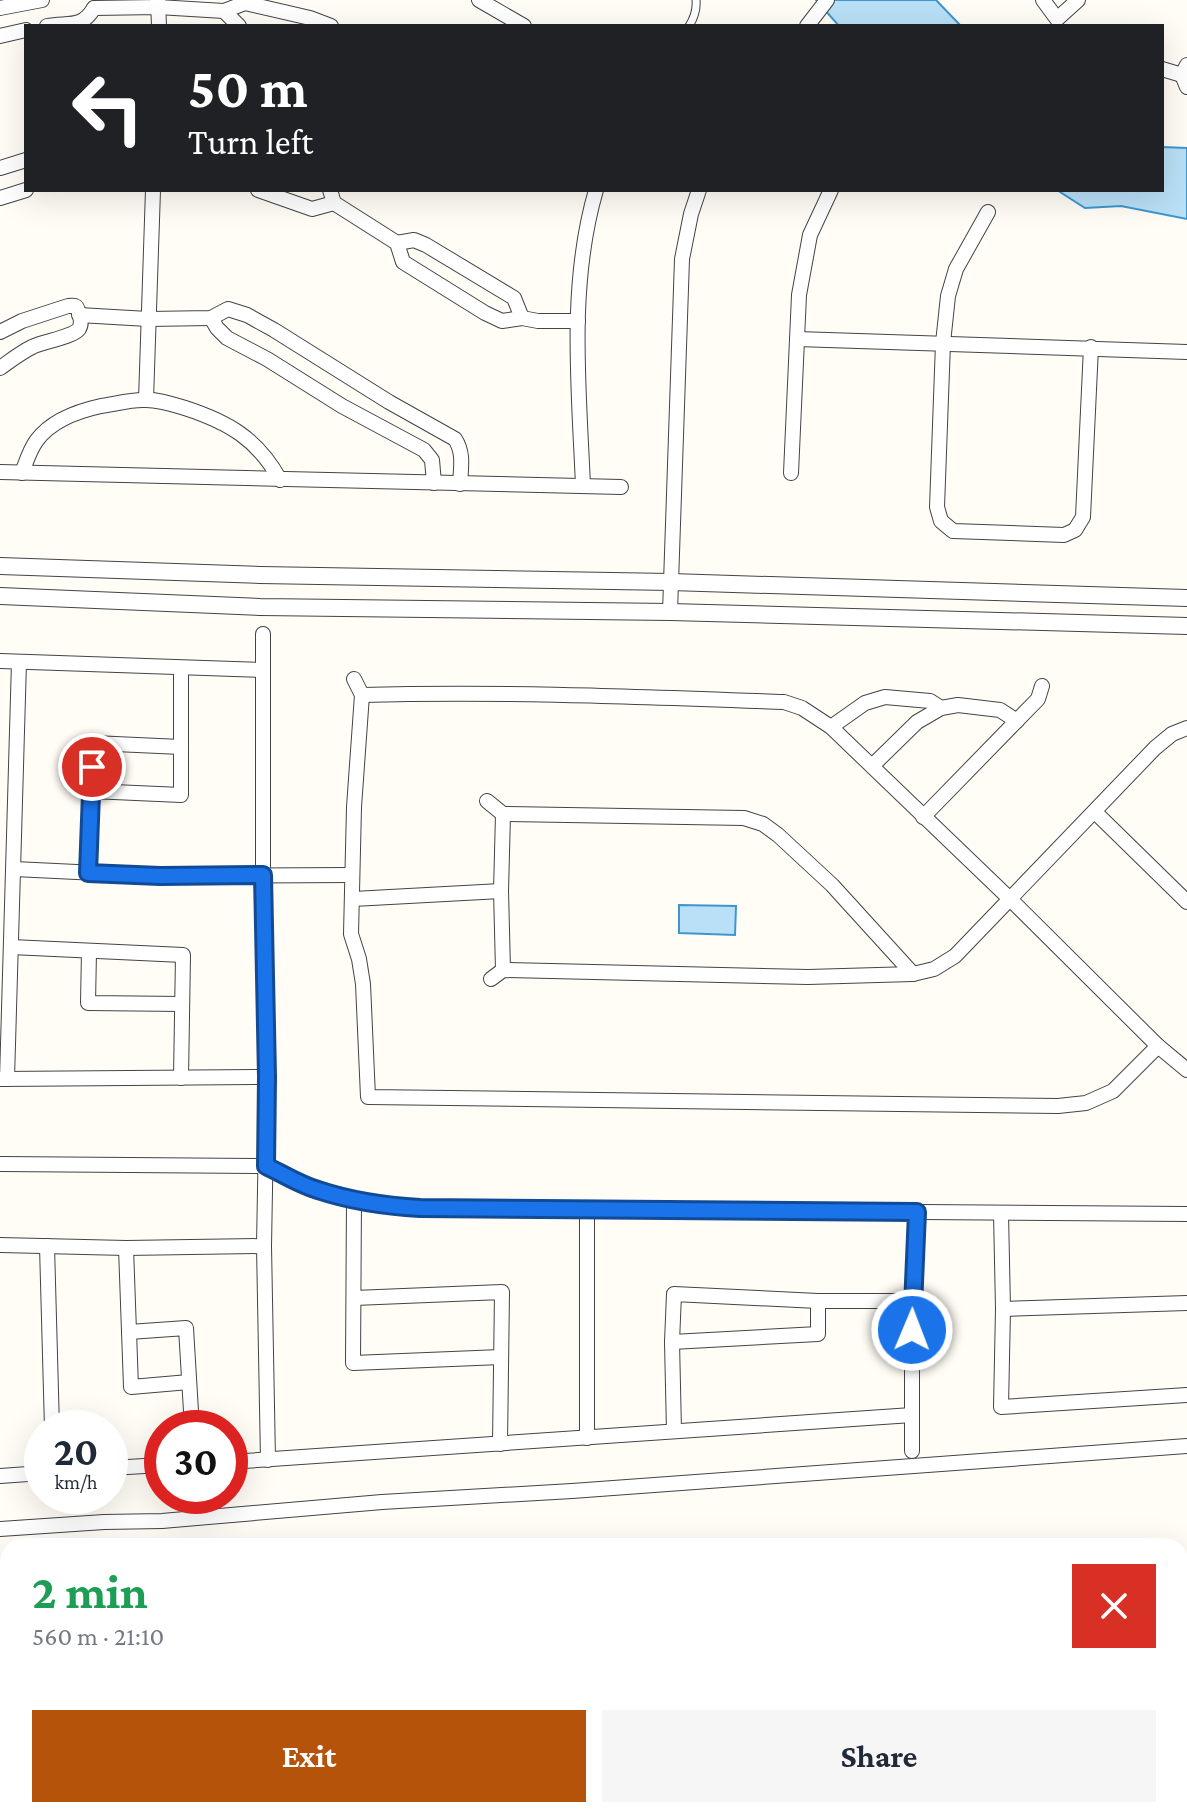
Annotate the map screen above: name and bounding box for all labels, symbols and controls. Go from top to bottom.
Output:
icon: left [56,56,160,160]
text: 50 m [188,57,308,119]
text: Turn left [188,122,313,162]
pin [58,733,126,801]
icon: arrive [70,745,114,789]
position arrow [870,1288,954,1372]
speed limit sign: 30 [144,1410,248,1514]
text: 20 [54,1429,98,1474]
text: km/h [54,1471,98,1493]
button: close [1072,1564,1156,1648]
text: 2 min [32,1565,148,1618]
text: 560 m · 21:10 [32,1622,164,1651]
button: Exit [32,1710,586,1802]
button: Share [602,1710,1156,1802]

